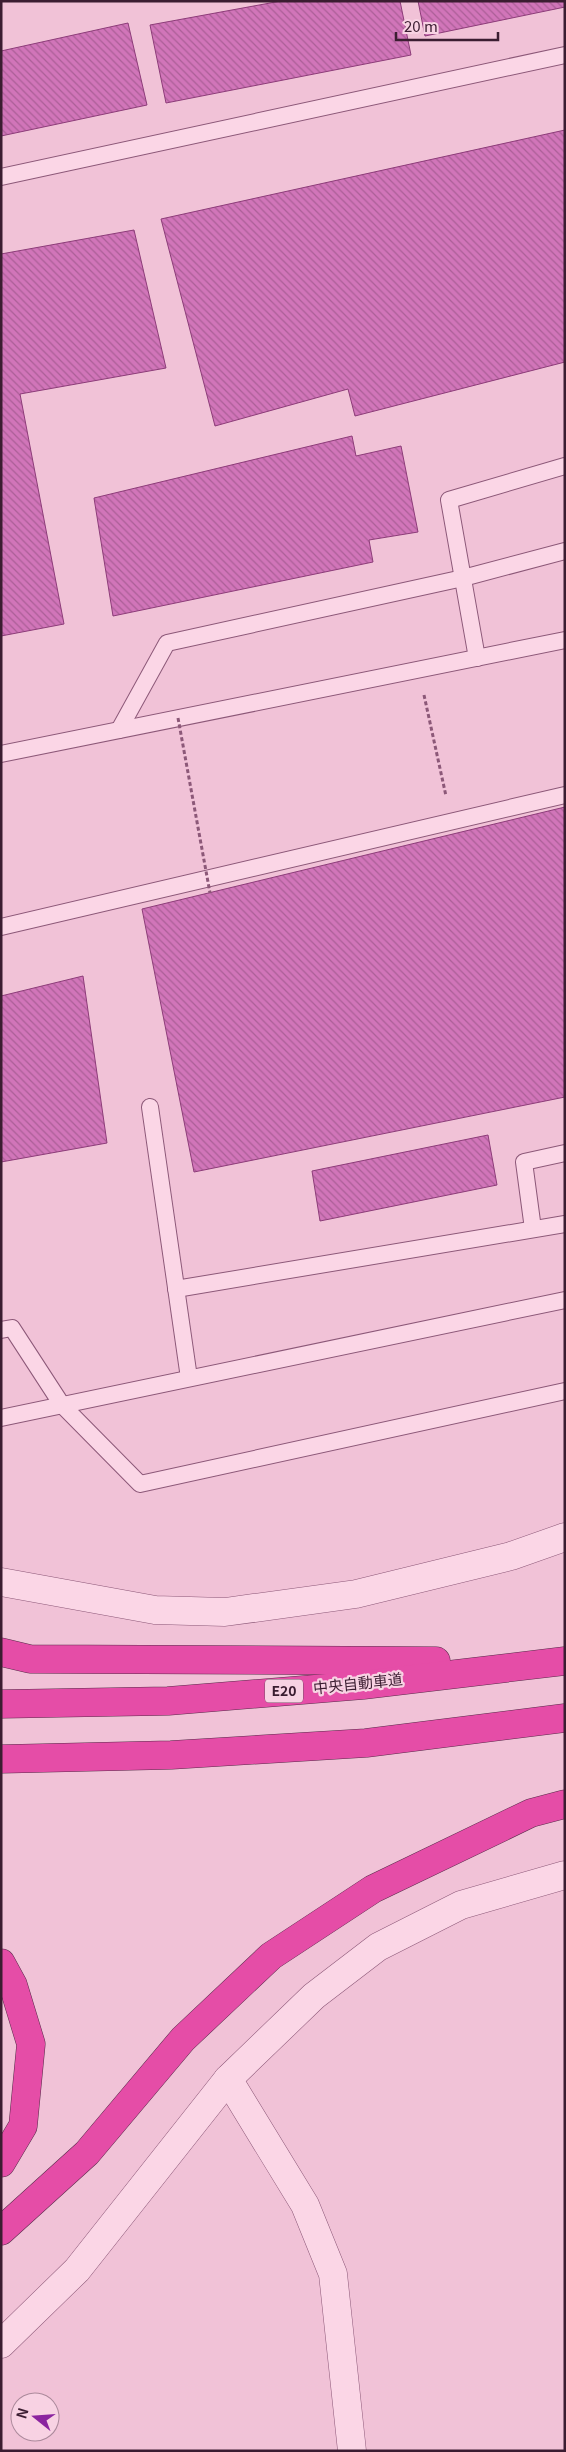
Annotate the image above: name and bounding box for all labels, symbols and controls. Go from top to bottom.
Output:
scale bar [396,10,498,42]
text: 20 m [404,15,438,36]
street label: 中央自動車道 [312,1667,404,1698]
road number: E20 [265,1680,303,1702]
north arrow [10,2392,60,2442]
text: N [11,2405,33,2421]

